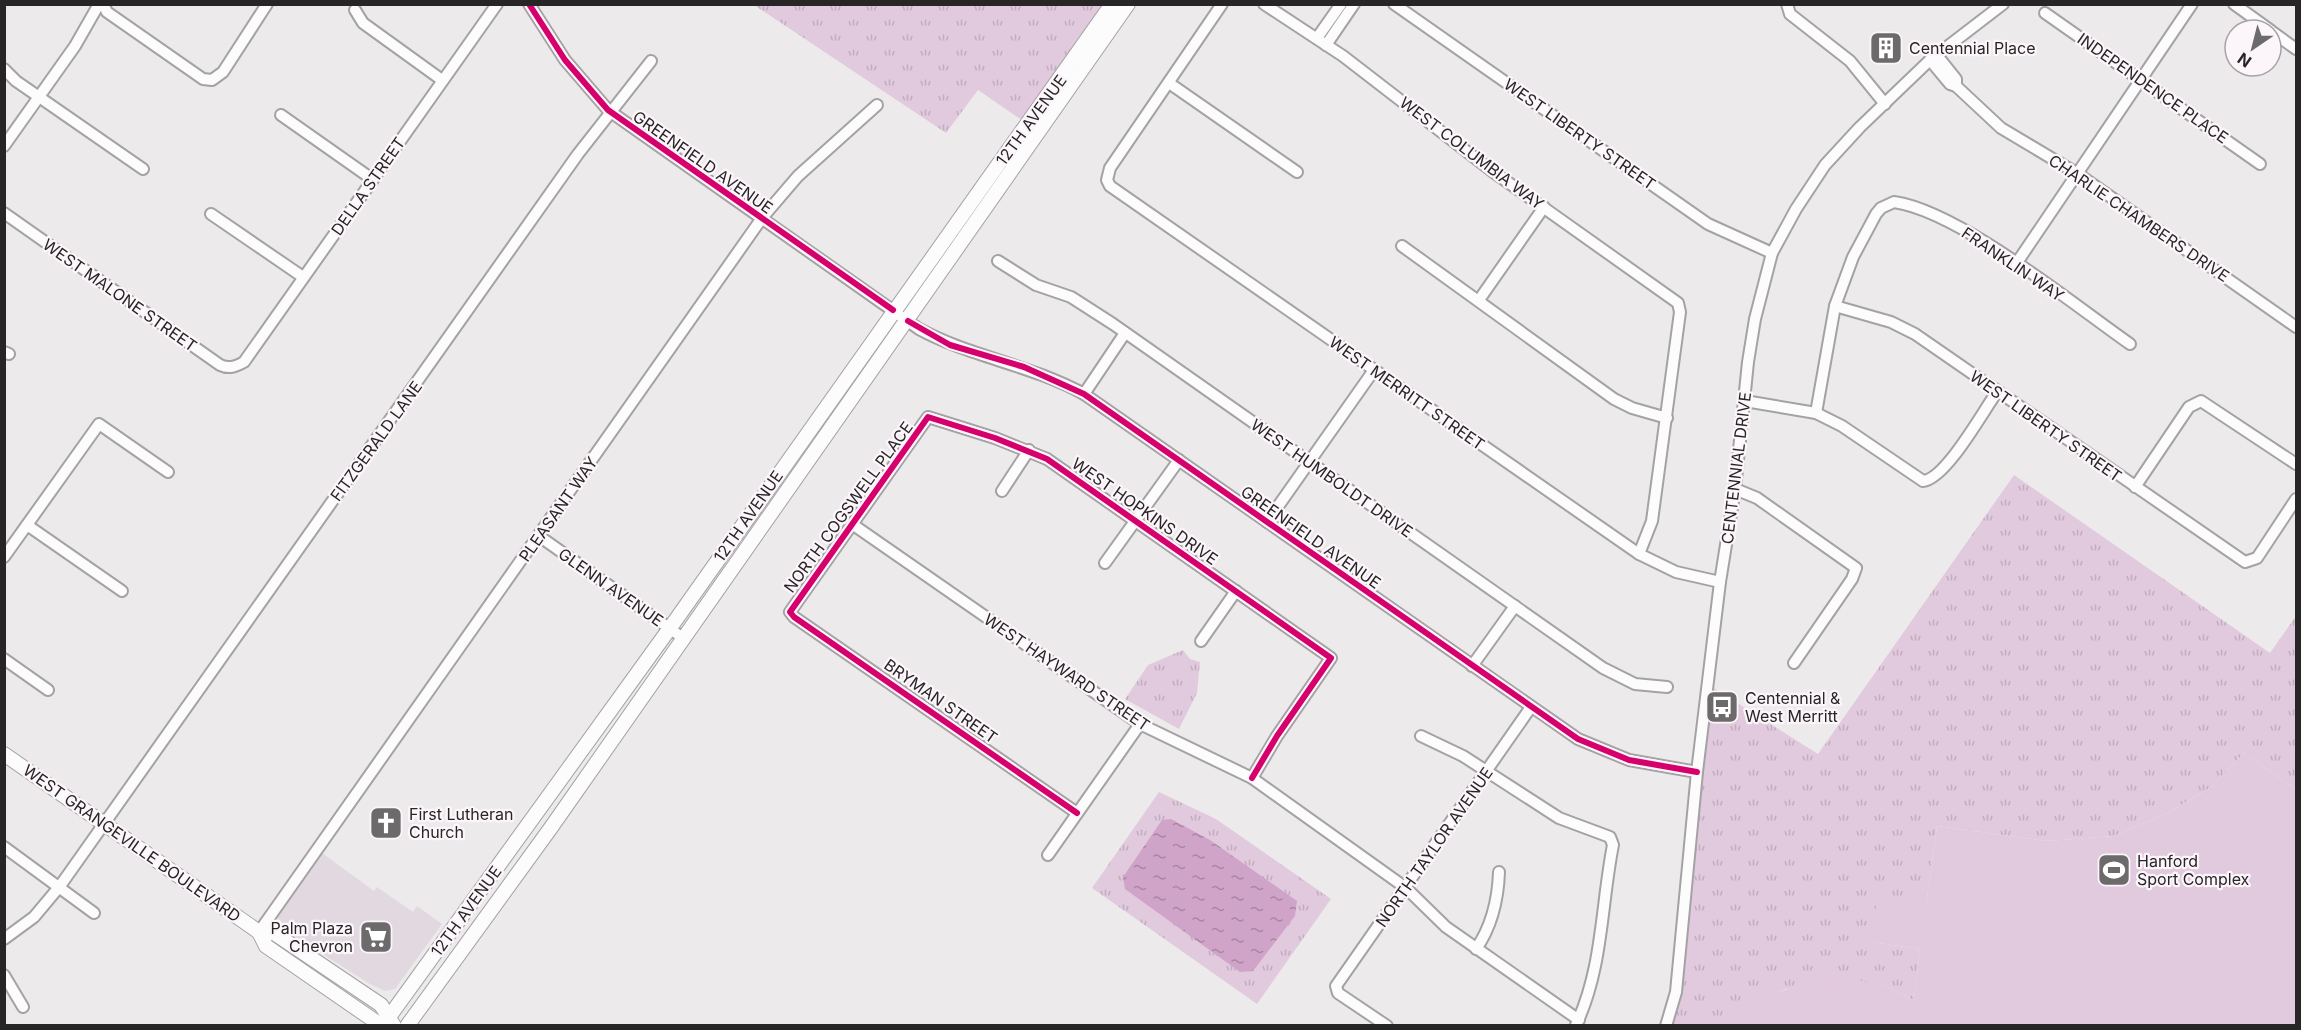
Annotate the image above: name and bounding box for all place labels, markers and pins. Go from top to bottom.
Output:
building icon: Centennial Place [1868,30,1904,66]
place label: Centennial Place [1909,38,2036,58]
place label: Centennial & West Merritt [1745,688,1841,726]
bus stop icon: Centennial & West Merritt [1704,689,1740,725]
place label: First Lutheran Church [409,804,514,842]
church icon: First Lutheran Church [368,805,404,841]
place label: Hanford Sport Complex [2137,851,2250,889]
sports icon: Hanford Sport Complex [2096,852,2132,888]
place label: Palm Plaza Chevron [271,918,353,956]
supermarket icon: Palm Plaza Chevron [358,919,394,955]

